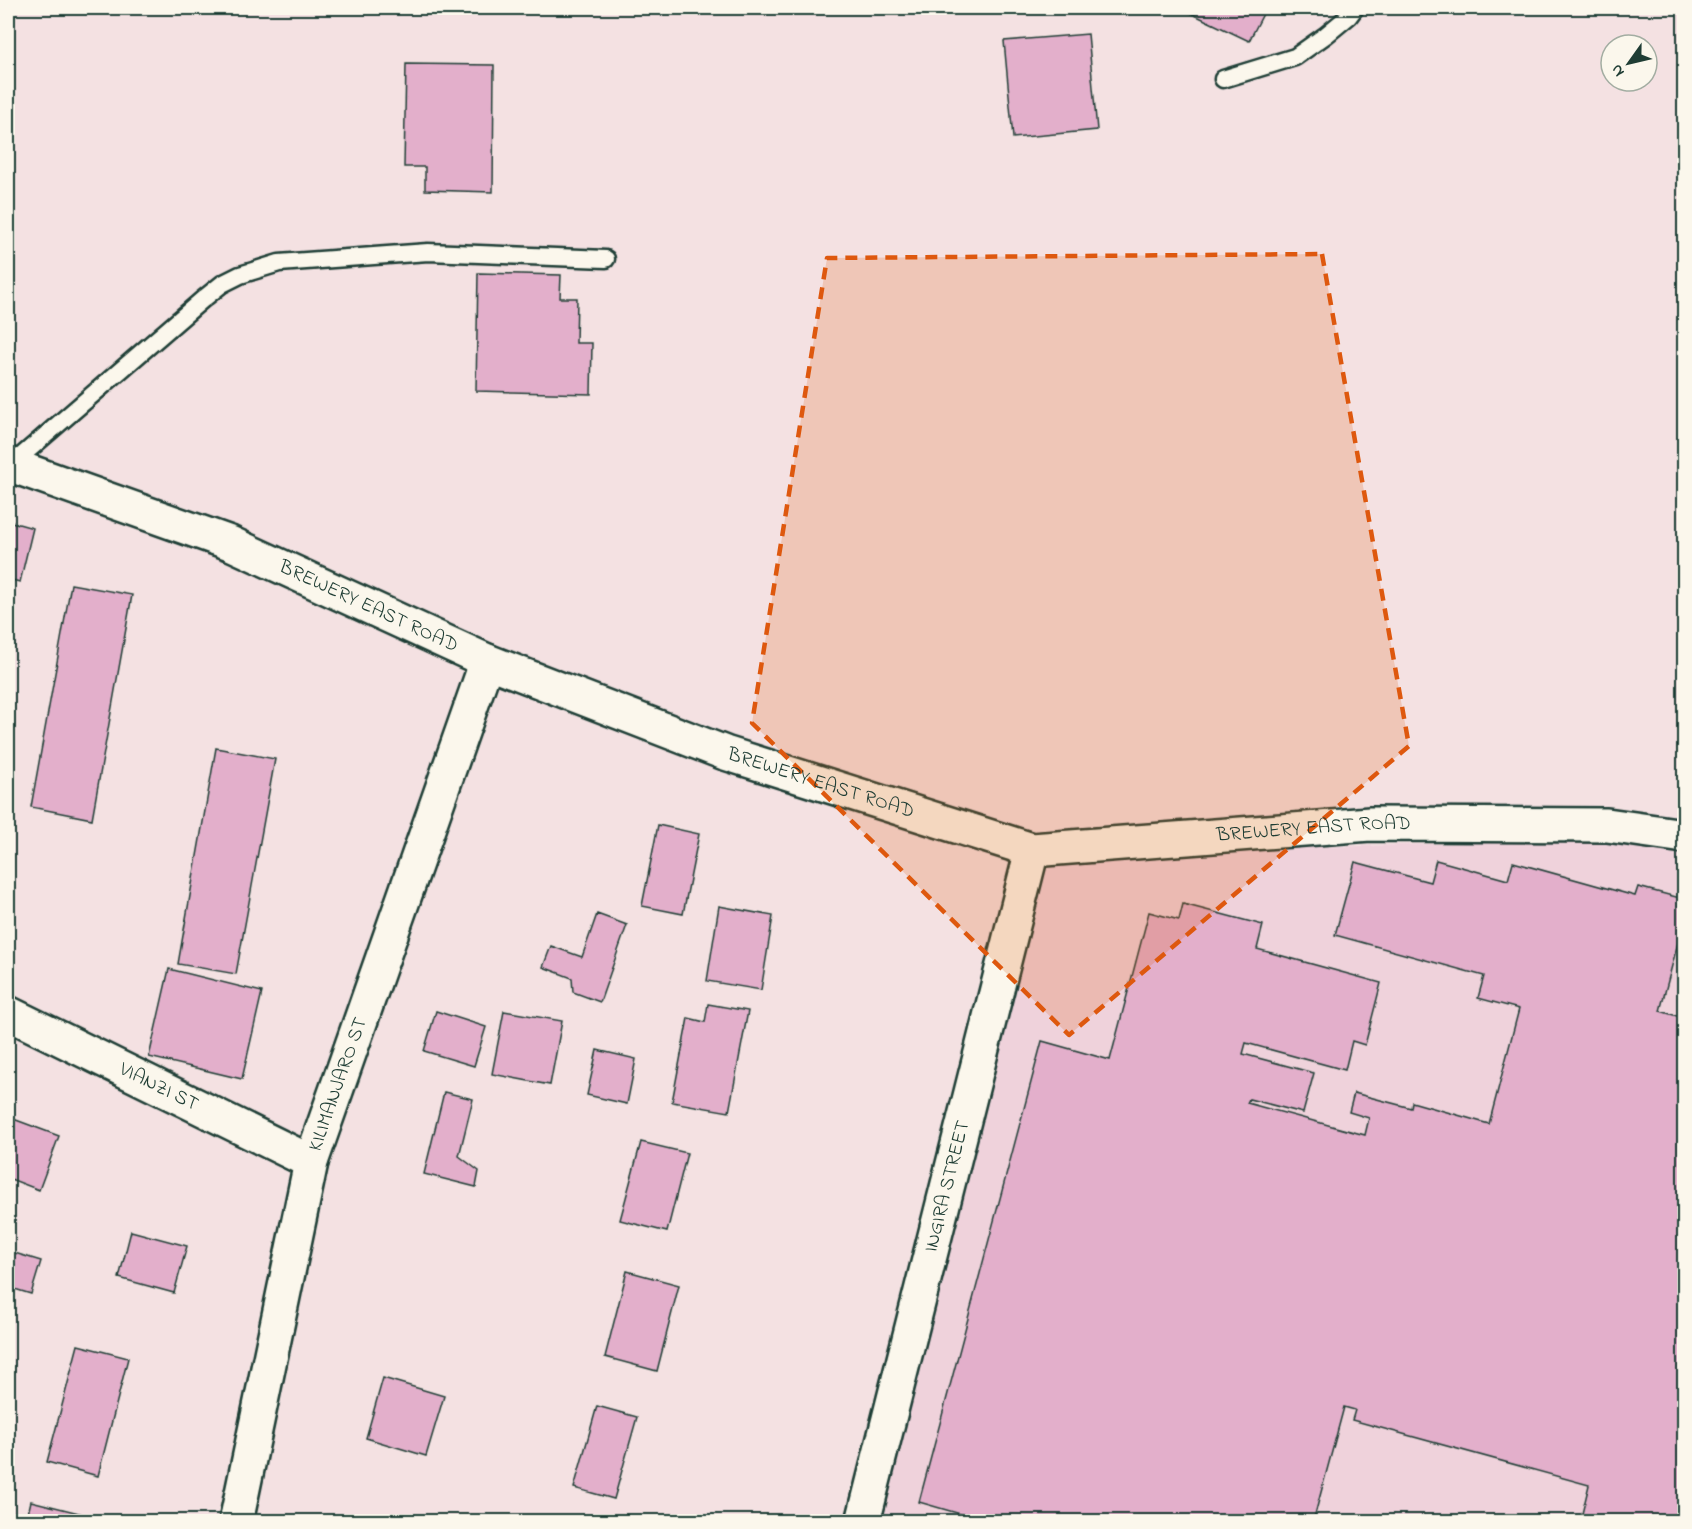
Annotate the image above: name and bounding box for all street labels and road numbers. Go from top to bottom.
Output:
street label: BREWERY EAST ROAD [273,552,463,660]
street label: BREWERY EAST ROAD [723,740,918,826]
street label: BREWERY EAST ROAD [1214,809,1411,850]
street label: KILIMANJARO ST [301,1013,375,1155]
street label: VIANZI ST [113,1055,203,1119]
street label: INGIRA STREET [917,1117,978,1255]

